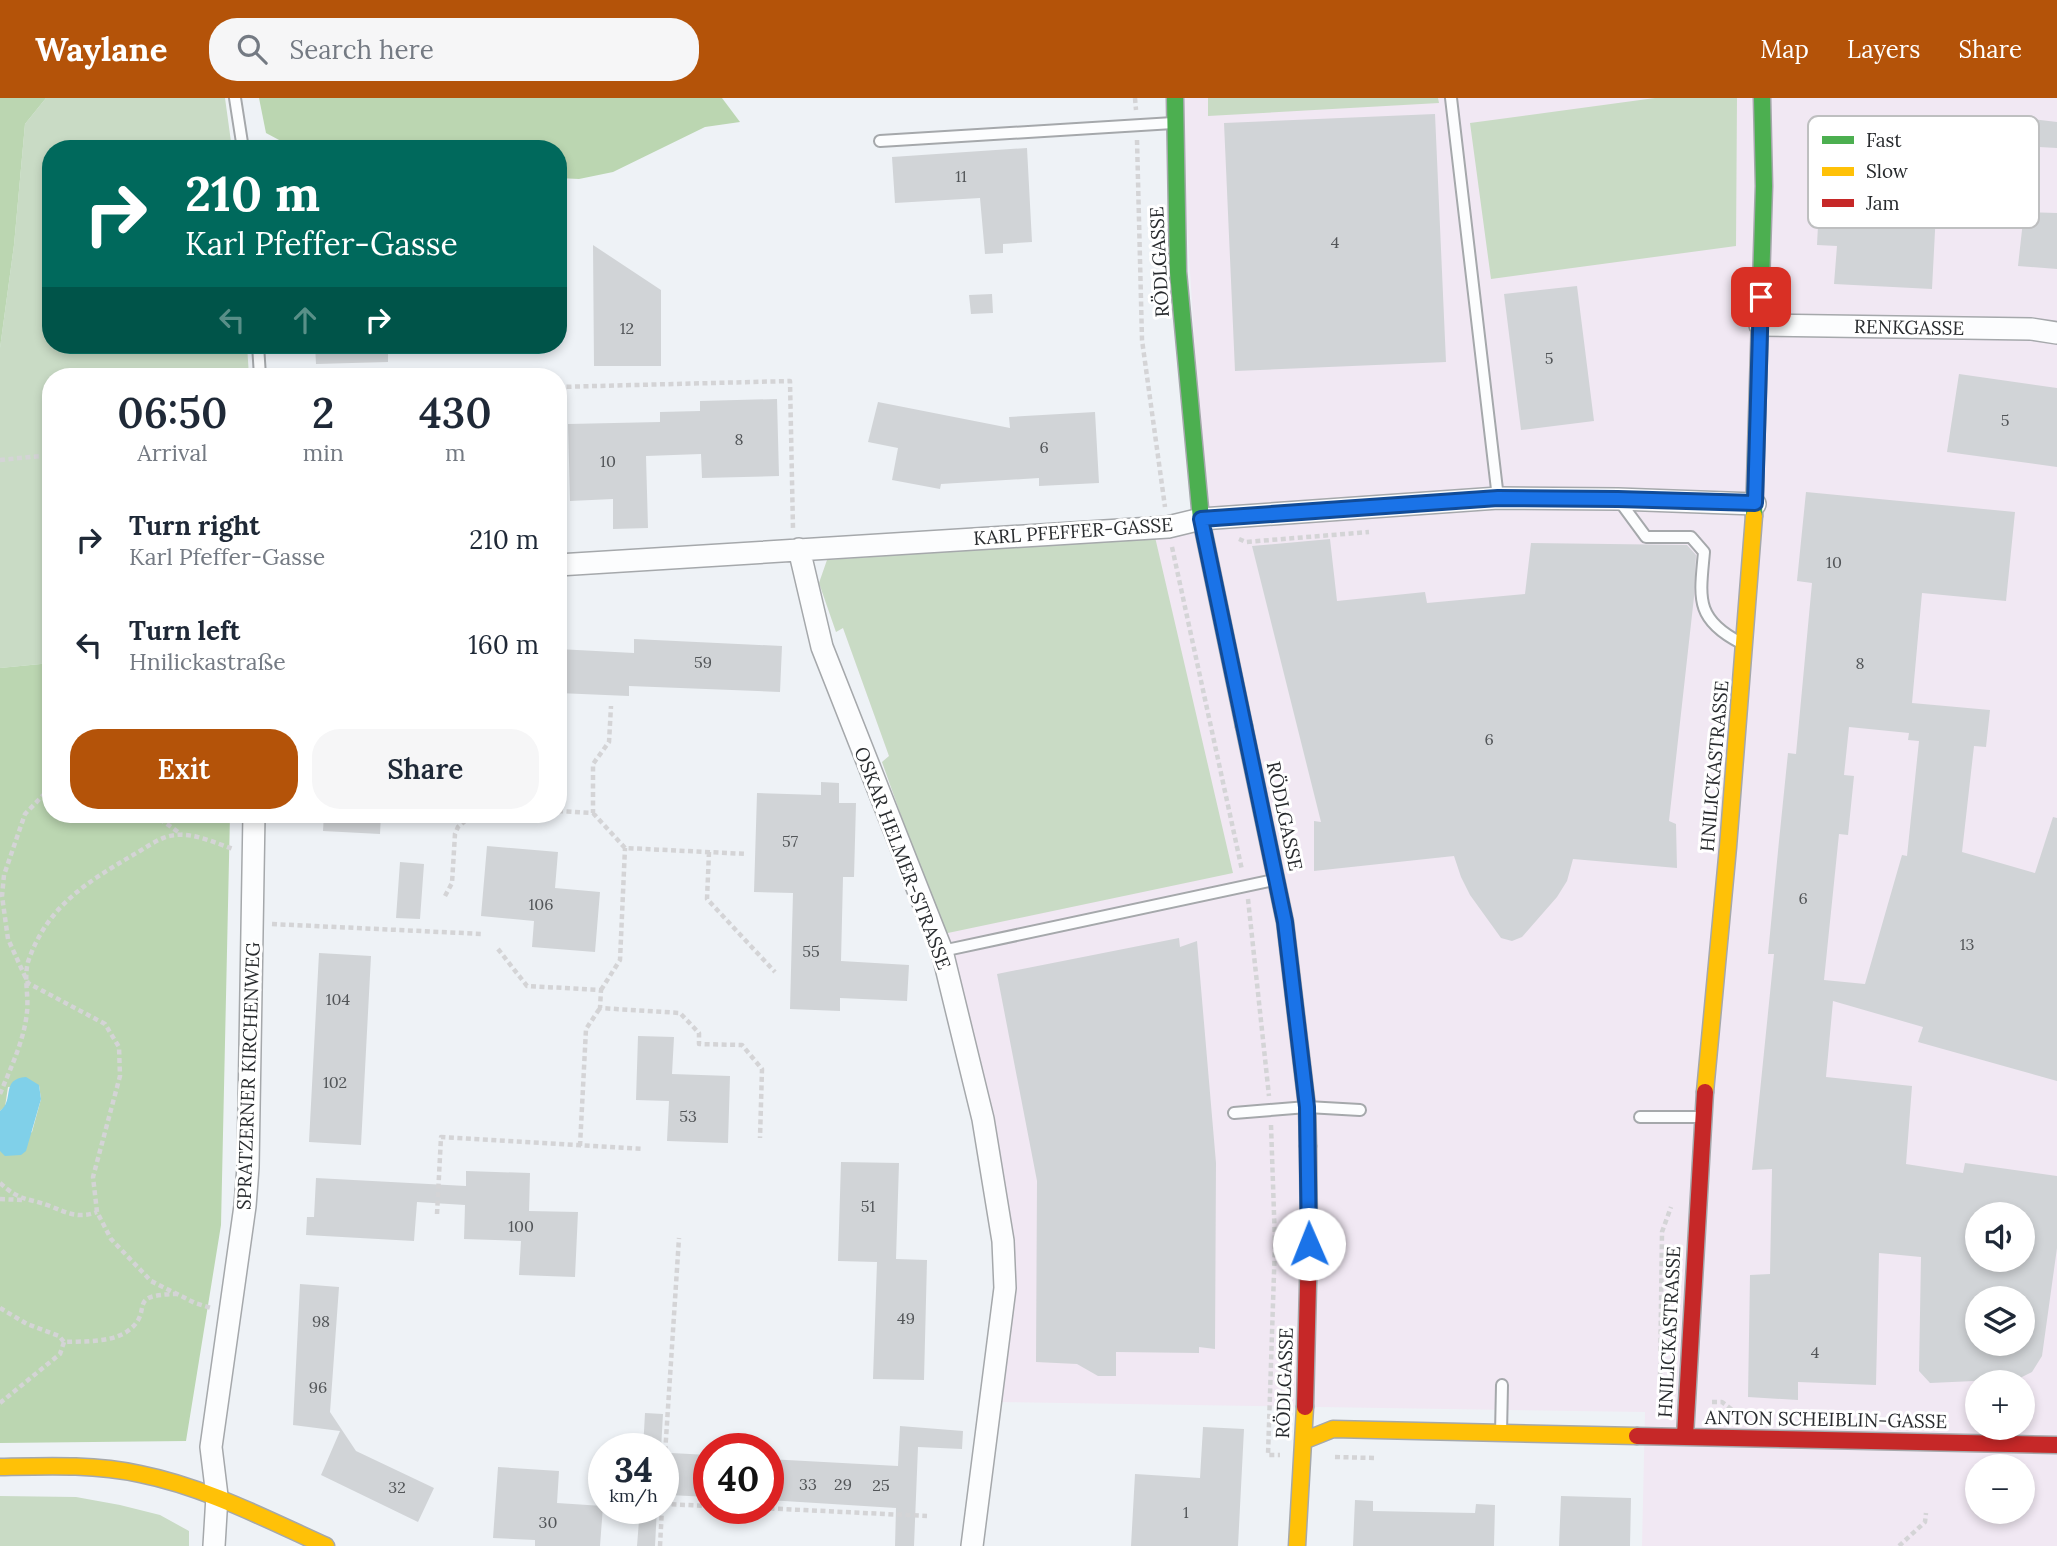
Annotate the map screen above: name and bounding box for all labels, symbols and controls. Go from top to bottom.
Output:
search box [209,18,699,81]
text: Waylane [35,28,167,70]
icon: search [233,30,271,68]
text: Search here [289,33,434,66]
text: Map [1760,34,1809,65]
text: Layers [1847,34,1920,65]
text: Share [1958,34,2022,65]
legend [1808,116,2039,228]
text: Fast [1866,128,1902,152]
text: Slow [1866,159,1909,183]
text: 210 m [185,162,320,224]
house number: 11 [955,166,967,186]
icon: right [70,168,161,259]
text: Jam [1865,191,1900,215]
street label: RÖDLGASSE [1144,206,1174,318]
text: Karl Pfeffer-Gasse [185,223,458,264]
house number: 4 [1331,232,1340,252]
pin [1731,267,1791,327]
icon: arrive [1742,278,1780,316]
icon: left [213,301,251,339]
icon: ahead [286,301,324,339]
icon: right [359,301,397,339]
street label: RENKGASSE [1854,314,1964,340]
house number: 12 [620,318,634,338]
house number: 5 [1545,348,1553,368]
text: 06:50 [117,386,228,440]
text: 2 [312,386,335,440]
text: 430 [419,386,492,440]
house number: 5 [2001,410,2009,430]
house number: 8 [735,429,744,449]
house number: 6 [1039,437,1049,457]
text: Arrival [137,438,208,467]
text: min [303,438,344,467]
text: m [445,438,466,467]
house number: 10 [600,451,616,471]
text: Turn right [129,509,260,542]
street label: KARL PFEFFER-GASSE [972,512,1174,550]
icon: right [70,521,108,559]
text: 210 m [469,523,539,556]
text: Karl Pfeffer-Gasse [129,542,325,571]
house number: 10 [1826,552,1842,572]
text: Turn left [129,614,240,647]
icon: left [70,626,108,664]
text: 160 m [468,628,539,661]
text: Hnilickastraße [129,647,286,676]
house number: 59 [694,652,712,672]
house number: 8 [1856,653,1865,673]
street label: HNILICKASTRASSE [1695,679,1733,853]
button: Exit [70,729,298,809]
button: Share [312,729,539,809]
house number: 6 [1484,729,1494,749]
street label: OSKAR HELMER-STRASSE [849,743,957,973]
street label: RÖDLGASSE [1262,759,1308,873]
house number: 57 [782,831,799,851]
house number: 6 [1798,888,1808,908]
house number: 106 [528,894,554,914]
house number: 13 [1960,934,1974,954]
street label: SPRATZERNER KIRCHENWEG [231,941,265,1210]
house number: 55 [802,941,820,961]
house number: 104 [326,989,351,1009]
house number: 102 [323,1072,347,1092]
house number: 53 [679,1106,697,1126]
house number: 51 [861,1196,875,1216]
map controls [1965,1202,2035,1524]
button: sound [1965,1202,2035,1272]
position arrow [1272,1207,1346,1281]
house number: 100 [508,1216,534,1236]
street label: HNILICKASTRASSE [1653,1245,1685,1419]
button: layers [1965,1286,2035,1356]
house number: 49 [897,1308,915,1328]
house number: 98 [312,1311,330,1331]
street label: RÖDLGASSE [1270,1327,1298,1439]
house number: 4 [1811,1342,1820,1362]
button: + [1965,1370,2035,1440]
house number: 96 [309,1377,327,1397]
street label: ANTON SCHEIBLIN-GASSE [1704,1405,1947,1433]
speed limit sign: 40 [693,1433,784,1524]
text: 34 [614,1447,653,1492]
button: − [1965,1454,2035,1524]
house number: 33 [799,1474,817,1494]
house number: 29 [834,1474,852,1494]
house number: 25 [872,1475,890,1495]
house number: 32 [388,1477,406,1497]
text: km/h [609,1484,658,1507]
house number: 1 [1183,1502,1189,1522]
house number: 30 [539,1512,557,1532]

